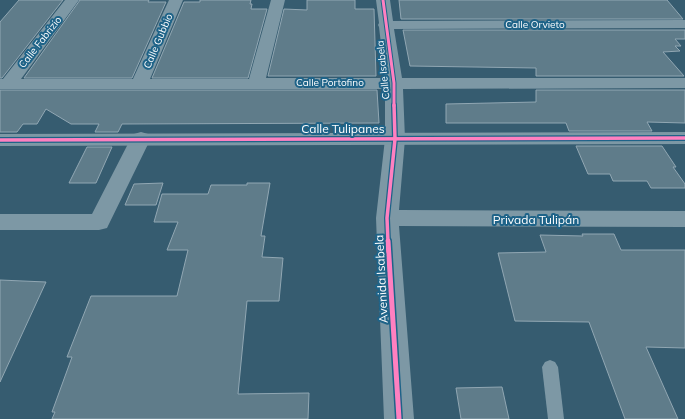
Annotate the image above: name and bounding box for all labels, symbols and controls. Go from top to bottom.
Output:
street label: Calle Gubbio [141,11,176,71]
street label: Calle Fabrizio [16,13,64,71]
street label: Calle Orvieto [505,18,565,31]
street label: Calle Isabela [373,40,393,100]
street label: Calle Portofino [296,76,364,89]
street label: Calle Tulipanes [301,121,385,136]
street label: Privada Tulipán [493,212,579,227]
street label: Avenida Isabela [371,234,391,324]

